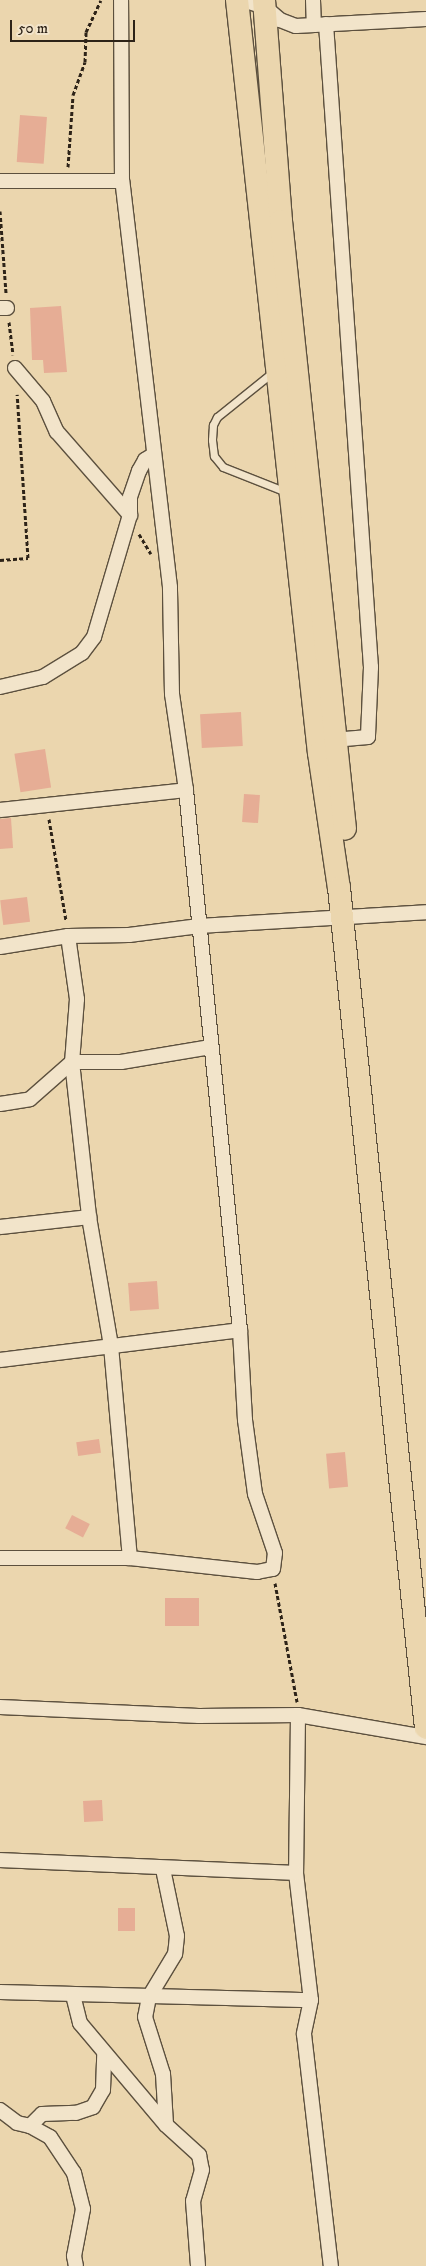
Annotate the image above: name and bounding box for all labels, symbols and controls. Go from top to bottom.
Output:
scale bar [12,10,138,42]
text: 50 m [18,19,48,38]

